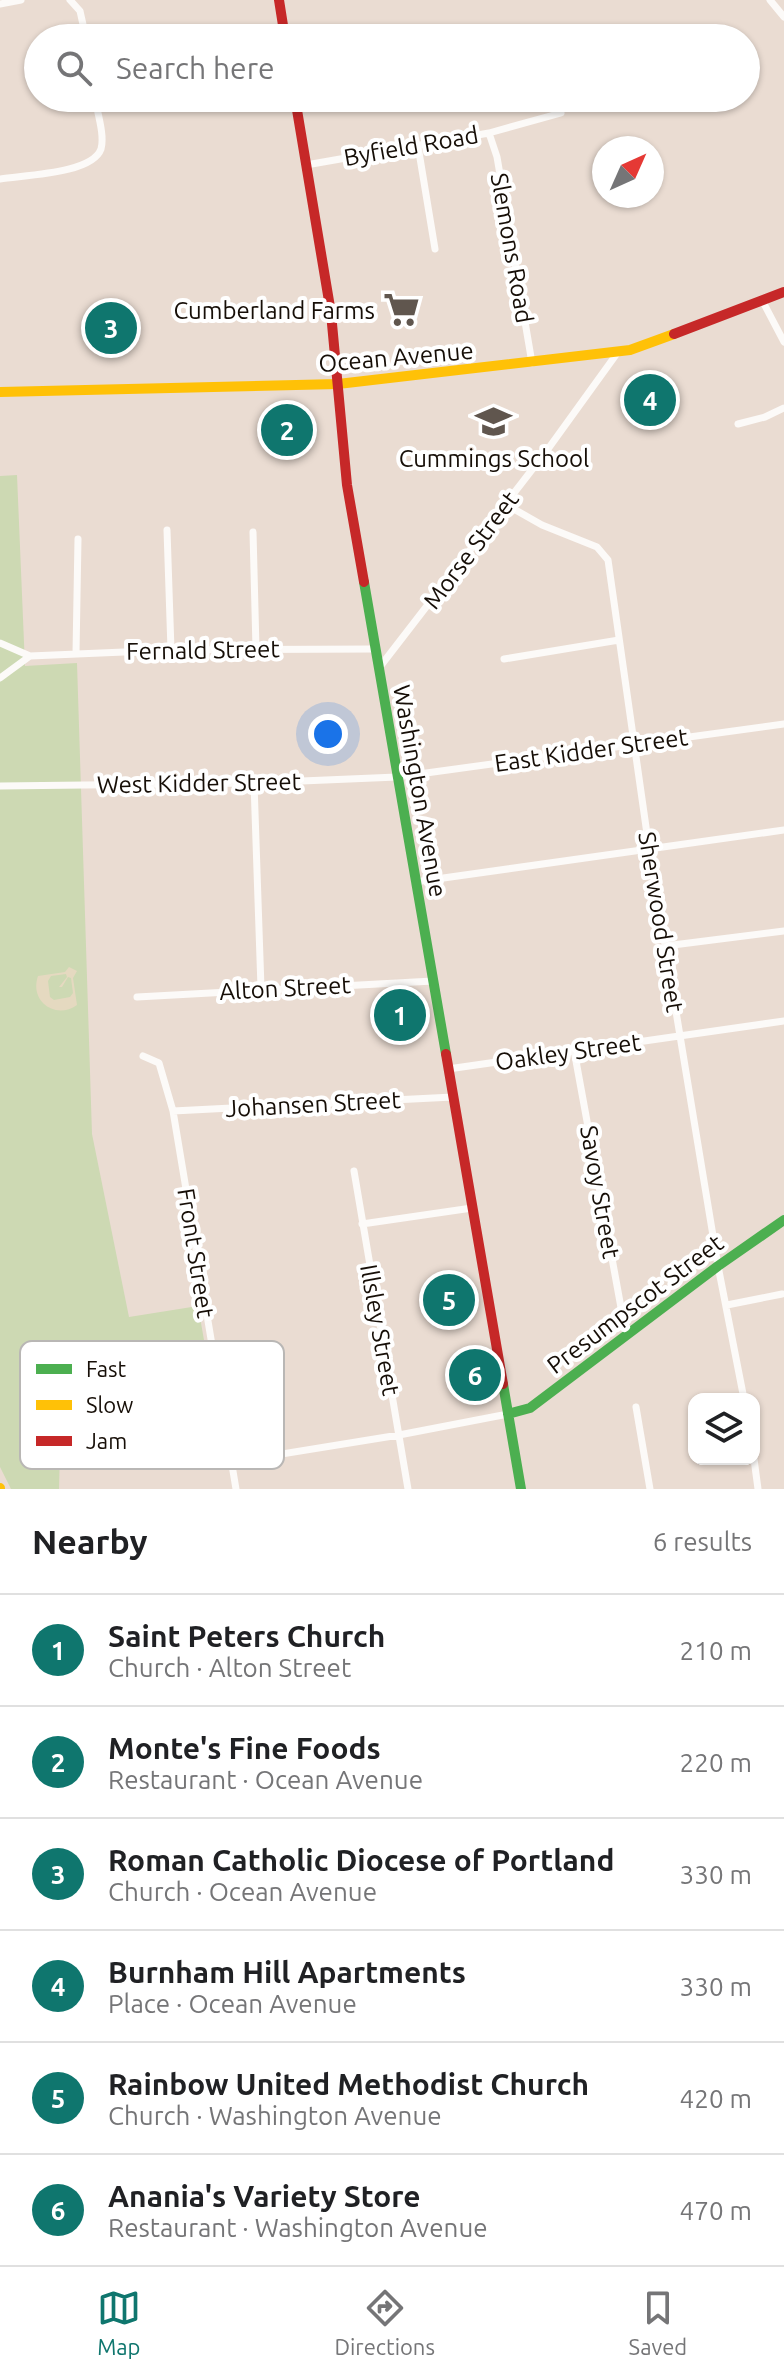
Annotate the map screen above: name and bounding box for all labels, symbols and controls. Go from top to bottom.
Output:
search box [24,24,760,112]
icon: search [52,46,96,90]
text: Search here [116,51,275,85]
street label: Byfield Road [342,121,480,171]
north arrow [592,136,664,208]
street label: Slemons Road [486,171,538,325]
supermarket icon: Cumberland Farms [382,291,420,329]
place label: Cumberland Farms [174,297,375,324]
pin: 3 [85,298,137,358]
street label: Ocean Avenue [317,337,475,377]
pin: 4 [624,370,676,430]
pin: 2 [261,400,313,460]
school or university icon: Cummings School [475,402,513,440]
place label: Cummings School [399,445,589,472]
street label: Morse Street [418,485,524,614]
street label: Fernald Street [126,635,281,665]
street label: Washington Avenue [388,683,452,899]
your location [308,714,348,754]
street label: East Kidder Street [493,723,690,777]
street label: West Kidder Street [97,768,302,798]
street label: Sherwood Street [633,830,689,1015]
street label: Alton Street [219,971,352,1005]
pin: 1 [374,985,426,1045]
street label: Oakley Street [493,1028,643,1076]
street label: Johansen Street [225,1086,402,1122]
street label: Savoy Street [575,1123,625,1261]
street label: Front Street [172,1186,220,1320]
street label: Presumpscot Street [542,1229,729,1379]
street label: Illsley Street [355,1262,405,1398]
pin: 5 [423,1270,475,1330]
legend [20,1341,284,1469]
pin: 6 [449,1345,501,1405]
text: Fast [86,1356,127,1381]
text: Slow [86,1392,133,1417]
map controls [688,1393,760,1465]
button: layers [688,1393,760,1465]
text: Jam [86,1428,127,1453]
text: Nearby [32,1522,147,1560]
text: 6 results [653,1527,752,1556]
text: Saint Peters Church [108,1619,385,1653]
text: 1 [51,1636,65,1665]
text: 210 m [680,1636,752,1665]
text: Church · Alton Street [108,1653,351,1682]
text: Monte's Fine Foods [108,1731,381,1765]
text: 2 [51,1748,65,1777]
text: 220 m [680,1748,752,1777]
text: Restaurant · Ocean Avenue [108,1765,423,1794]
text: Roman Catholic Diocese of Portland [108,1843,614,1877]
text: 3 [51,1860,65,1889]
text: 330 m [680,1860,752,1889]
text: Church · Ocean Avenue [108,1877,377,1906]
text: Burnham Hill Apartments [108,1955,466,1989]
text: 4 [51,1972,65,2001]
text: 330 m [680,1972,752,2001]
text: Place · Ocean Avenue [108,1989,357,2018]
text: Rainbow United Methodist Church [108,2067,589,2101]
text: 5 [51,2084,65,2113]
text: 420 m [680,2084,752,2113]
text: Church · Washington Avenue [108,2101,442,2130]
text: Anania's Variety Store [108,2179,421,2213]
text: 6 [51,2196,65,2225]
text: 470 m [680,2196,752,2225]
text: Restaurant · Washington Avenue [108,2213,488,2242]
tab: Map [97,2286,141,2359]
tab: Directions [334,2286,435,2359]
tab: Saved [629,2286,687,2359]

